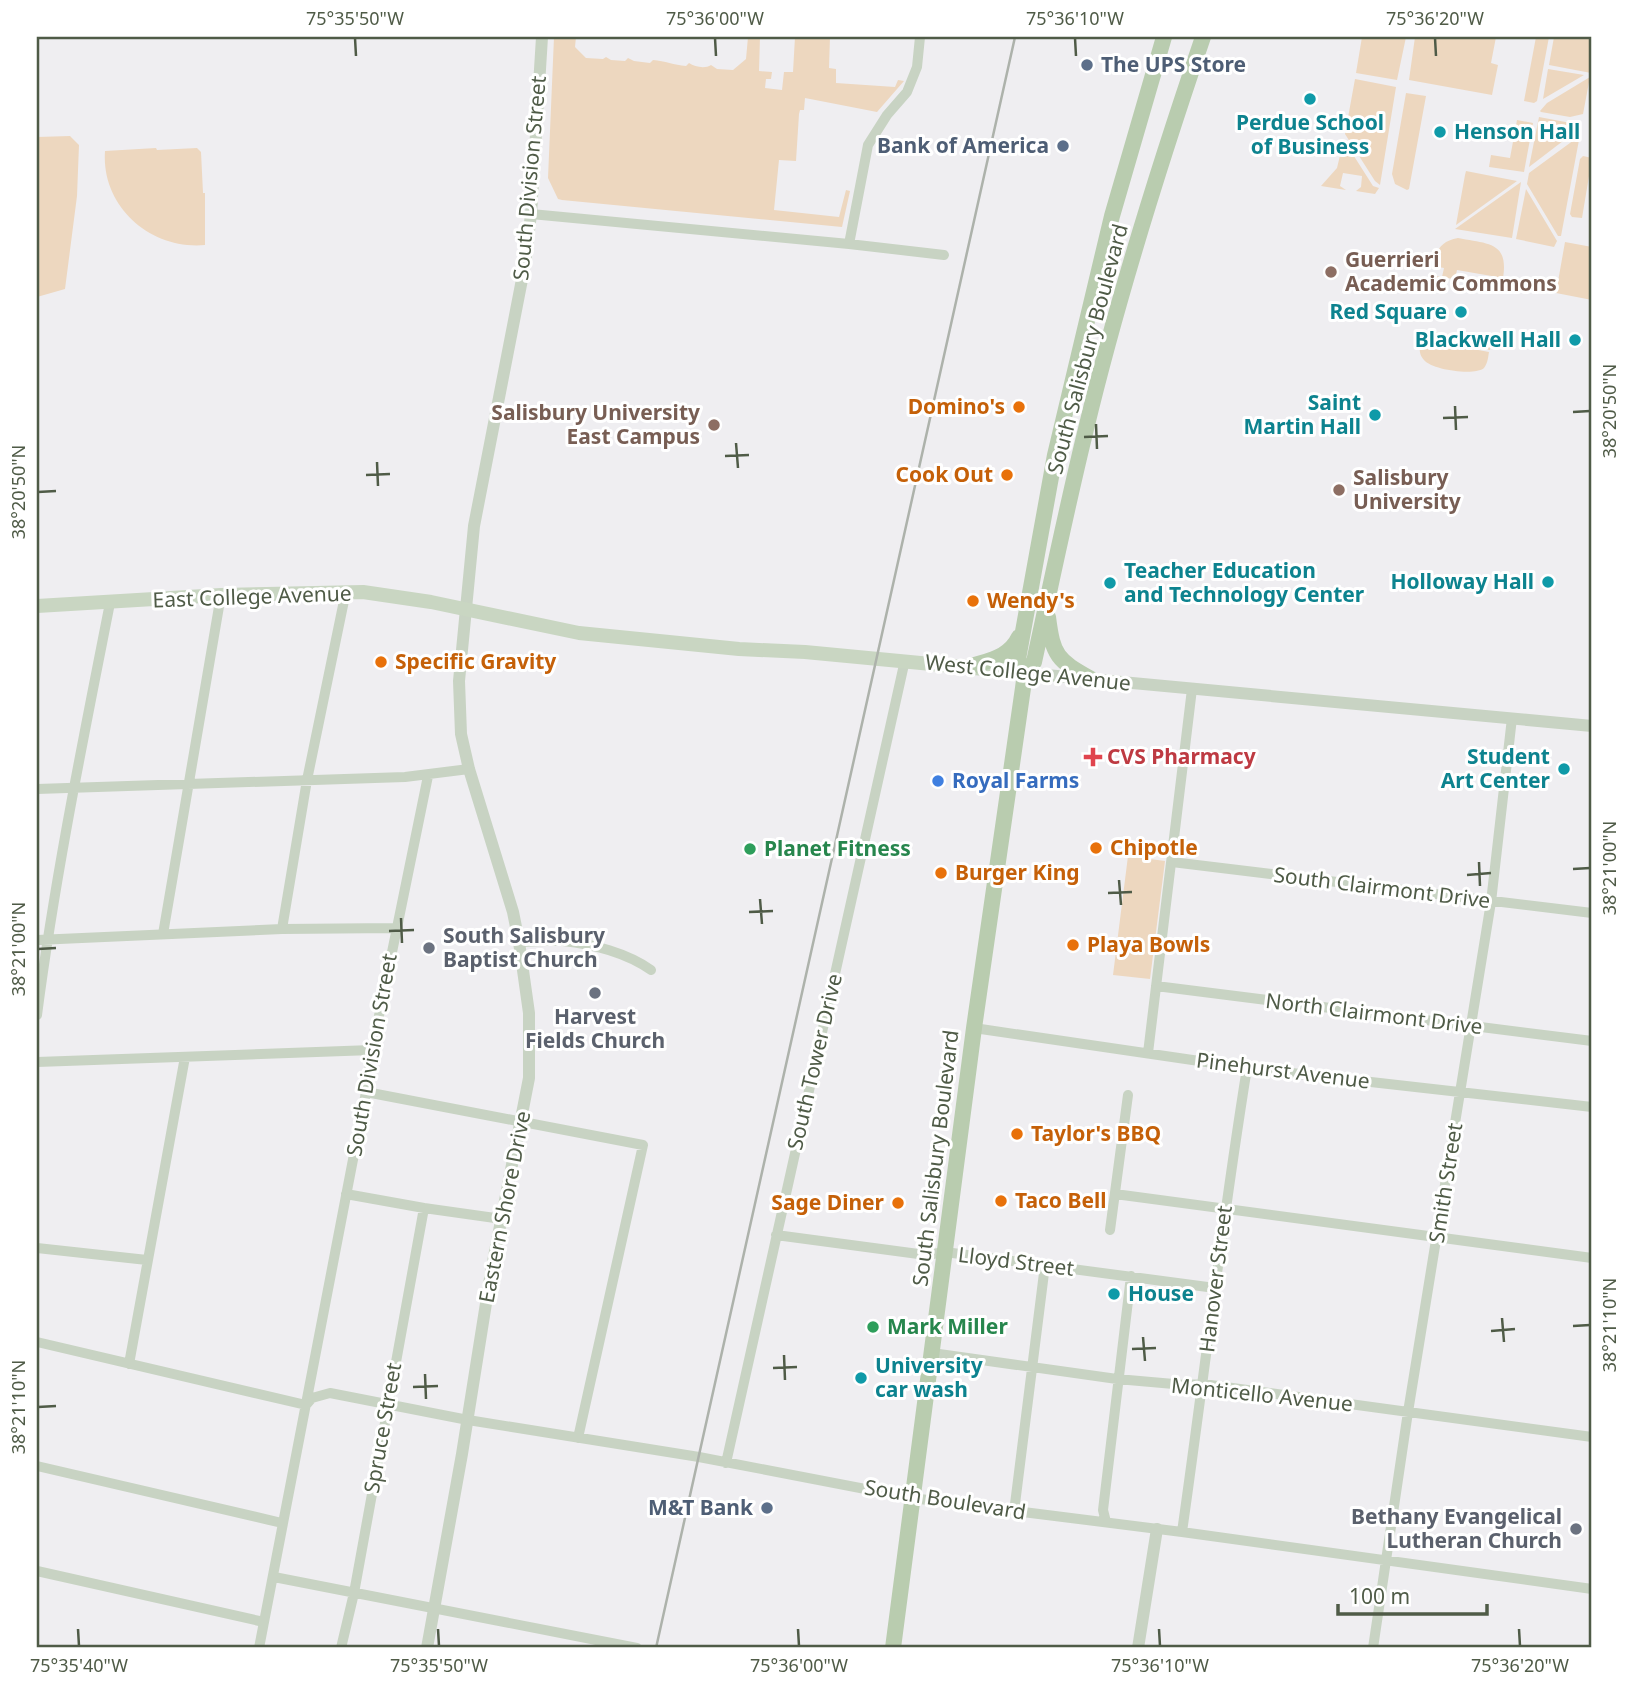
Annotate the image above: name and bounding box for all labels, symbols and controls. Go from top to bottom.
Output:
text: 75°35'50"W [306,6,404,30]
text: 75°36'00"W [666,6,764,30]
text: 75°36'10"W [1026,6,1124,30]
text: 75°36'20"W [1386,6,1484,30]
place label: The UPS Store [1101,50,1246,78]
marker: The UPS Store [1079,57,1095,73]
street label: South Division Street [506,74,552,281]
marker: Perdue School of Business [1302,91,1318,107]
place label: Perdue School of Business [1236,108,1384,160]
place label: Henson Hall [1454,117,1580,145]
marker: Henson Hall [1432,124,1448,140]
place label: Bank of America [877,131,1049,159]
marker: Bank of America [1055,138,1071,154]
street label: South Salisbury Boulevard [1040,221,1134,477]
place label: Guerrieri Academic Commons [1345,245,1557,297]
marker: Guerrieri Academic Commons [1323,264,1339,280]
place label: Red Square [1329,297,1447,325]
marker: Red Square [1453,304,1469,320]
place label: Blackwell Hall [1415,325,1561,353]
marker: Blackwell Hall [1567,332,1583,348]
text: 38°20'50"N [1597,364,1621,458]
place label: Saint Martin Hall [1244,388,1361,440]
place label: Domino's [908,392,1005,420]
place label: Salisbury University East Campus [491,398,700,450]
marker: Domino's [1011,399,1027,415]
marker: Saint Martin Hall [1367,407,1383,423]
marker: Salisbury University East Campus [706,417,722,433]
text: 38°20'50"N [6,445,30,539]
place label: Cook Out [895,460,993,488]
place label: Salisbury University [1353,463,1461,515]
marker: Cook Out [999,467,1015,483]
marker: Salisbury University [1331,482,1347,498]
place label: Teacher Education and Technology Center [1124,556,1365,608]
place label: Holloway Hall [1390,567,1534,595]
marker: Holloway Hall [1540,574,1556,590]
marker: Teacher Education and Technology Center [1102,575,1118,591]
street label: East College Avenue [152,579,352,613]
place label: Wendy's [987,586,1075,614]
marker: Wendy's [965,593,981,609]
place label: Specific Gravity [395,647,556,675]
street label: West College Avenue [924,647,1132,697]
marker: Specific Gravity [373,654,389,670]
place label: CVS Pharmacy [1107,742,1256,770]
place label: Student Art Center [1441,742,1551,794]
marker: CVS Pharmacy [1085,749,1101,765]
marker: Student Art Center [1556,761,1572,777]
place label: Royal Farms [952,766,1079,794]
marker: Royal Farms [930,773,946,789]
text: 38°21'00"N [1597,821,1621,915]
place label: Chipotle [1110,833,1198,861]
place label: Planet Fitness [764,834,911,862]
marker: Chipotle [1088,840,1104,856]
marker: Planet Fitness [742,841,758,857]
place label: Burger King [955,858,1080,886]
street label: South Clairmont Drive [1272,860,1492,914]
marker: Burger King [933,865,949,881]
text: 38°21'00"N [6,902,30,996]
place label: South Salisbury Baptist Church [443,921,605,973]
place label: Playa Bowls [1087,930,1210,958]
marker: Playa Bowls [1065,937,1081,953]
marker: South Salisbury Baptist Church [421,940,437,956]
street label: South Division Street [339,951,403,1158]
street label: South Tower Drive [780,971,848,1153]
marker: Harvest Fields Church [587,985,603,1001]
street label: North Clairmont Drive [1264,986,1484,1040]
place label: Harvest Fields Church [525,1002,665,1054]
street label: South Salisbury Boulevard [905,1028,965,1288]
street label: Pinehurst Avenue [1195,1045,1371,1095]
street label: Eastern Shore Drive [472,1109,536,1305]
place label: Taylor's BBQ [1031,1119,1161,1147]
street label: Smith Street [1422,1120,1468,1245]
marker: Taylor's BBQ [1009,1126,1025,1142]
place label: Taco Bell [1015,1186,1106,1214]
place label: Sage Diner [771,1188,885,1216]
marker: Taco Bell [993,1193,1009,1209]
marker: Sage Diner [890,1195,906,1211]
street label: Hanover Street [1192,1203,1238,1354]
street label: Lloyd Street [957,1240,1076,1282]
text: 38°21'10"N [1597,1278,1621,1372]
place label: House [1128,1279,1194,1307]
marker: House [1106,1286,1122,1302]
place label: Mark Miller [887,1312,1008,1340]
marker: Mark Miller [865,1319,881,1335]
place label: University car wash [875,1351,983,1403]
text: 38°21'10"N [6,1360,30,1454]
street label: Spruce Street [357,1360,407,1495]
marker: University car wash [853,1370,869,1386]
street label: Monticello Avenue [1170,1371,1354,1417]
street label: South Boulevard [862,1472,1028,1526]
place label: M&T Bank [648,1493,754,1521]
marker: M&T Bank [759,1500,775,1516]
place label: Bethany Evangelical Lutheran Church [1351,1502,1562,1554]
marker: Bethany Evangelical Lutheran Church [1568,1521,1584,1537]
scale bar [1338,1573,1487,1617]
text: 100 m [1349,1582,1410,1610]
text: 75°35'40"W [30,1653,128,1677]
text: 75°35'50"W [390,1653,488,1677]
text: 75°36'00"W [750,1653,848,1677]
text: 75°36'10"W [1111,1653,1209,1677]
text: 75°36'20"W [1471,1653,1569,1677]

